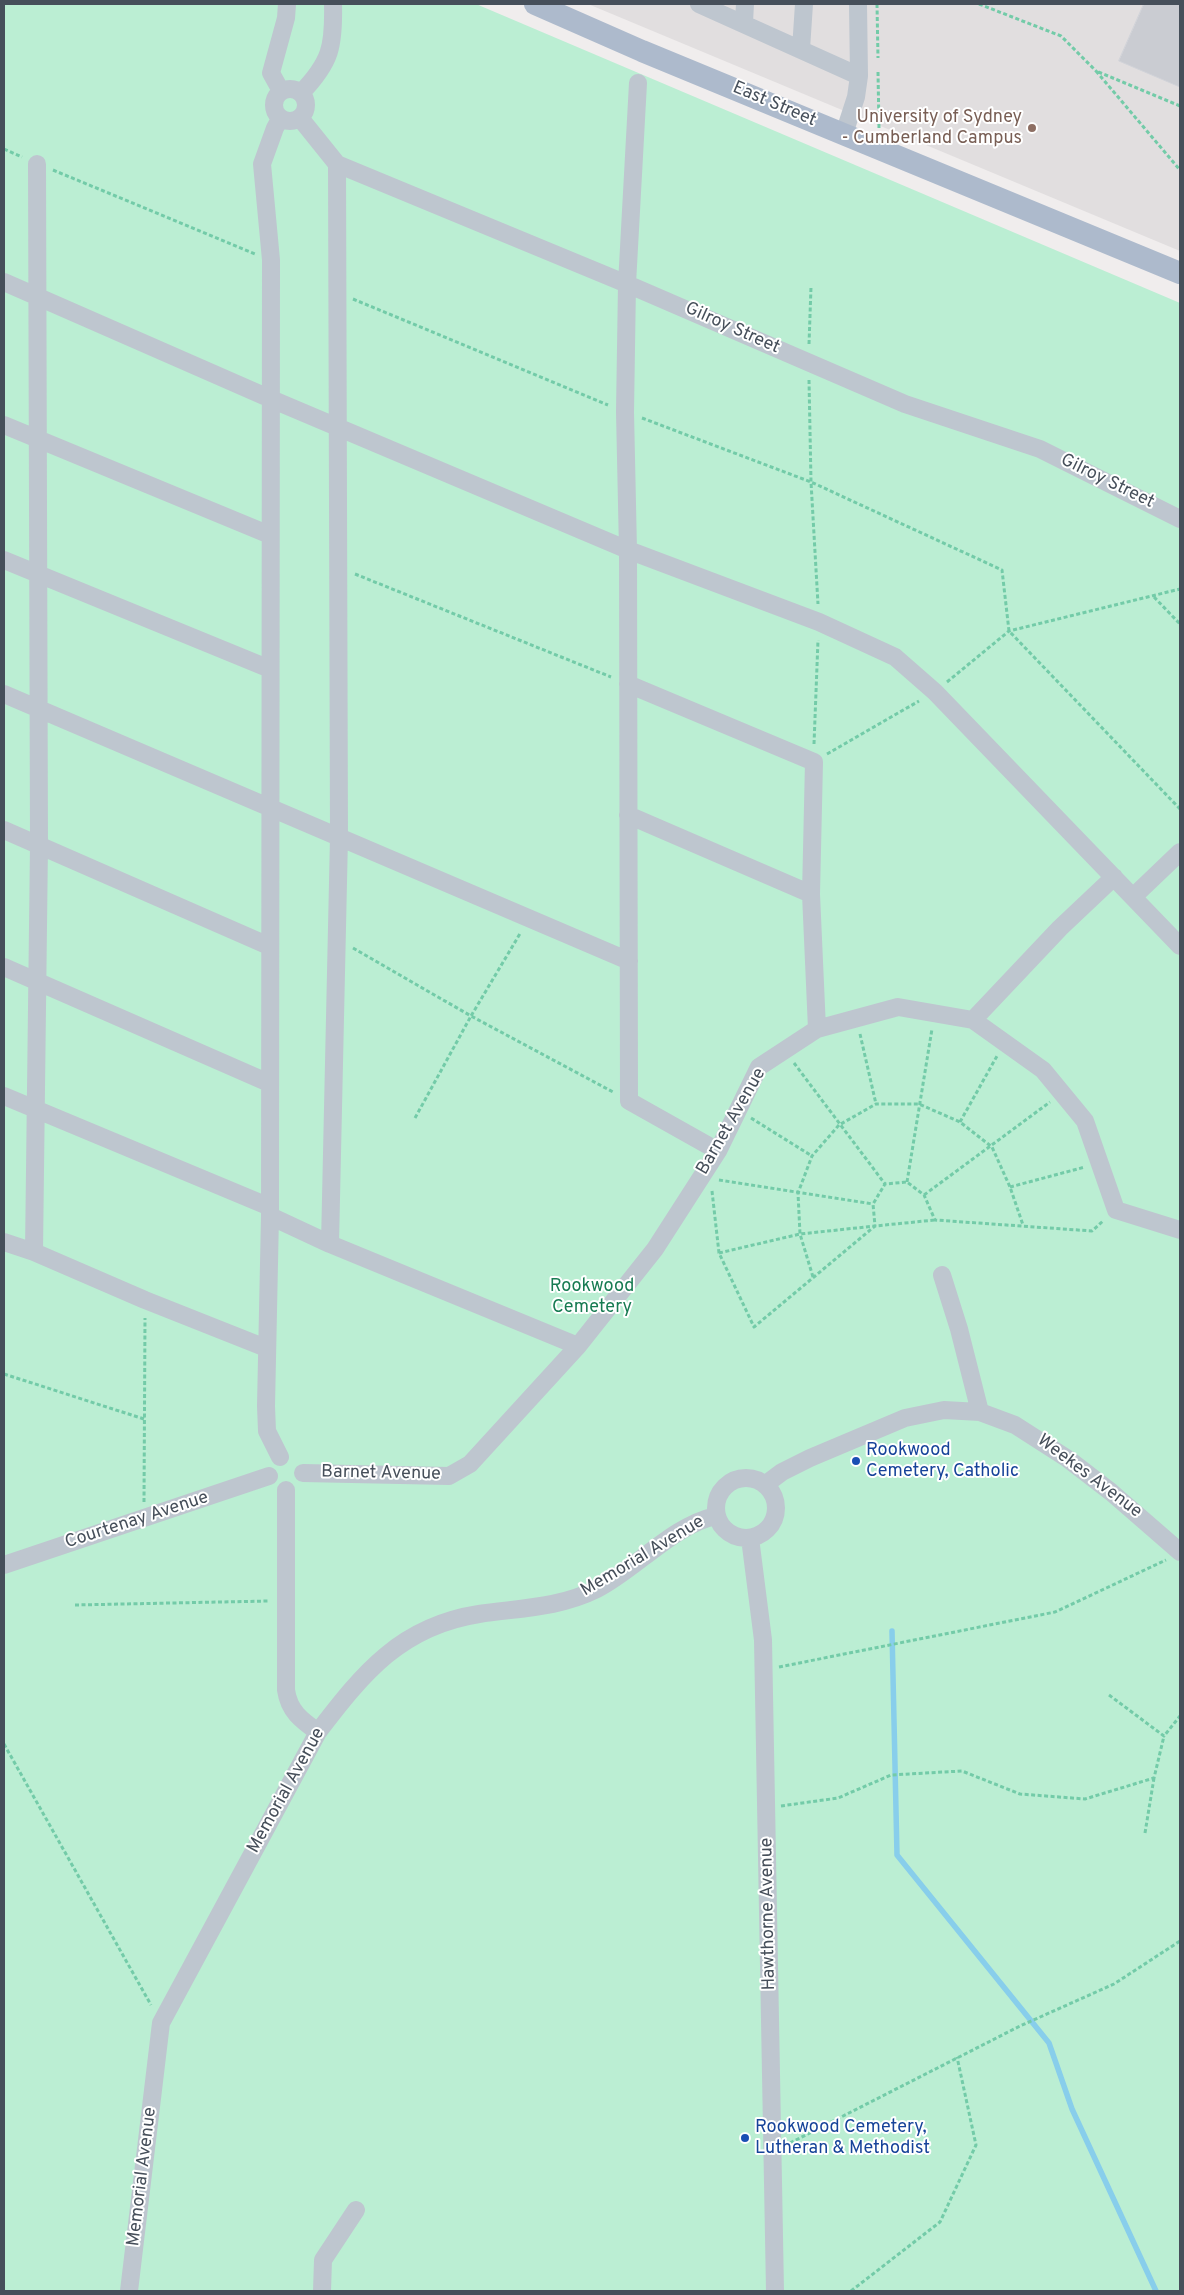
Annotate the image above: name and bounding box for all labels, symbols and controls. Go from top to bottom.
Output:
street label: East Street [729,78,819,132]
place label: University of Sydney - Cumberland Campus [842,107,1022,150]
marker: University of Sydney - Cumberland Campus [1026,122,1038,134]
street label: Gilroy Street [681,298,783,360]
street label: Gilroy Street [1057,450,1157,514]
street label: Barnet Avenue [693,1065,771,1179]
park label: Rookwood Cemetery [550,1276,634,1318]
street label: Weekes Avenue [1032,1431,1146,1523]
place label: Rookwood Cemetery, Catholic [866,1440,1019,1482]
marker: Rookwood Cemetery, Catholic [850,1455,862,1467]
street label: Barnet Avenue [321,1462,441,1486]
street label: Courtenay Avenue [63,1488,211,1554]
street label: Memorial Avenue [577,1512,709,1602]
street label: Memorial Avenue [244,1725,330,1857]
street label: Hawthorne Avenue [757,1838,781,1990]
street label: Memorial Avenue [124,2106,162,2248]
place label: Rookwood Cemetery, Lutheran & Methodist [755,2117,930,2160]
marker: Rookwood Cemetery, Lutheran & Methodist [739,2132,751,2144]

